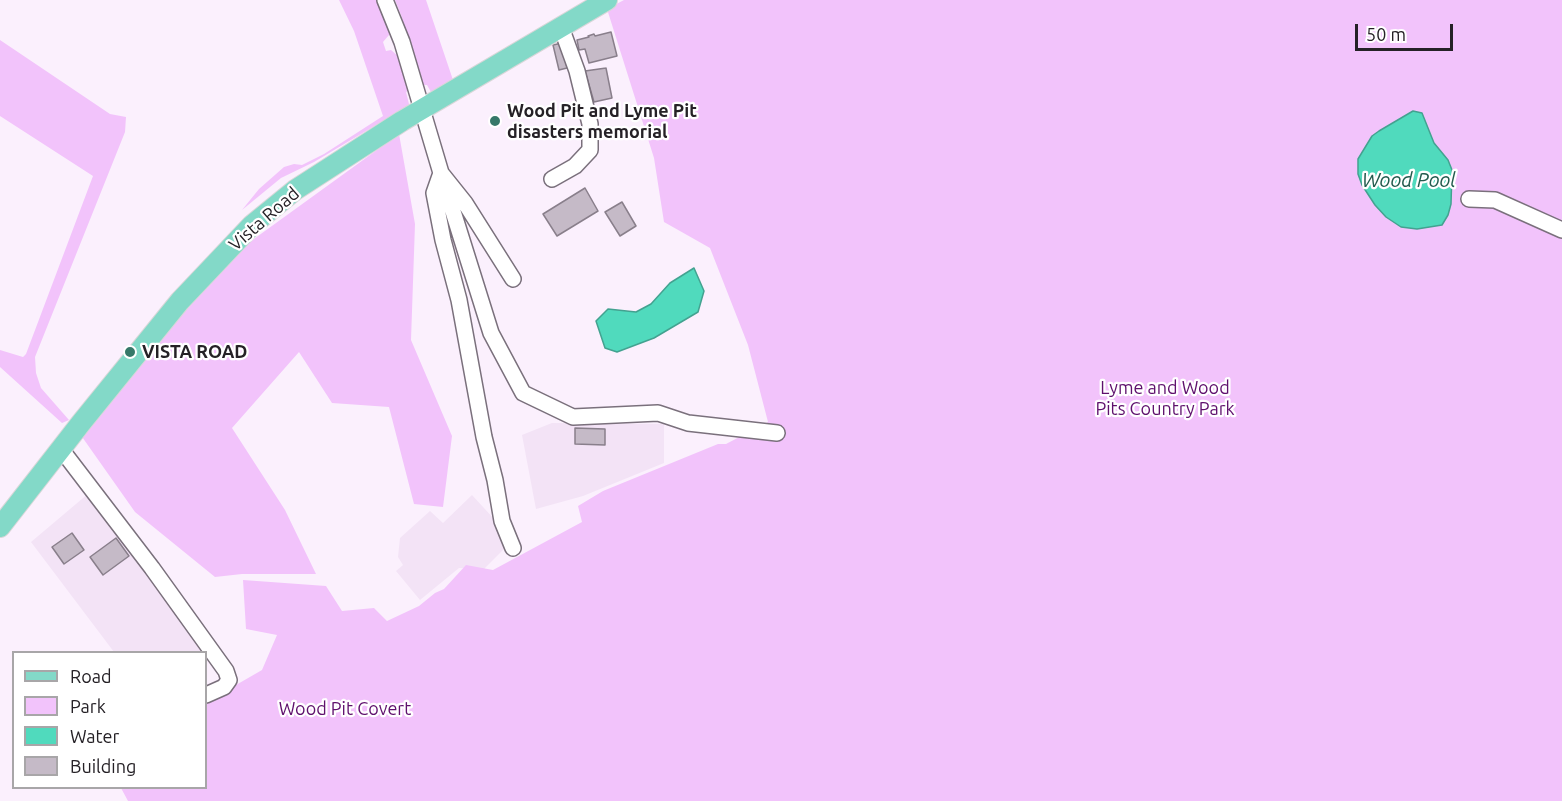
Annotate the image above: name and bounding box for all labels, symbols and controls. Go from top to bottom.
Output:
scale bar [1358,12,1456,50]
text: 50 m [1366,24,1406,44]
place label: Wood Pit and Lyme Pit disasters memorial [507,100,697,142]
marker: Wood Pit and Lyme Pit disasters memorial [488,114,502,128]
water label: Wood Pool [1362,168,1456,192]
street label: Vista Road [224,183,304,255]
place label: VISTA ROAD [142,341,247,363]
marker: VISTA ROAD [123,345,137,359]
park label: Lyme and Wood Pits Country Park [1095,377,1235,420]
legend [12,651,207,789]
text: Road [70,666,112,686]
text: Park [70,696,106,716]
park label: Wood Pit Covert [279,698,411,720]
text: Water [70,726,119,746]
text: Building [70,756,136,776]

